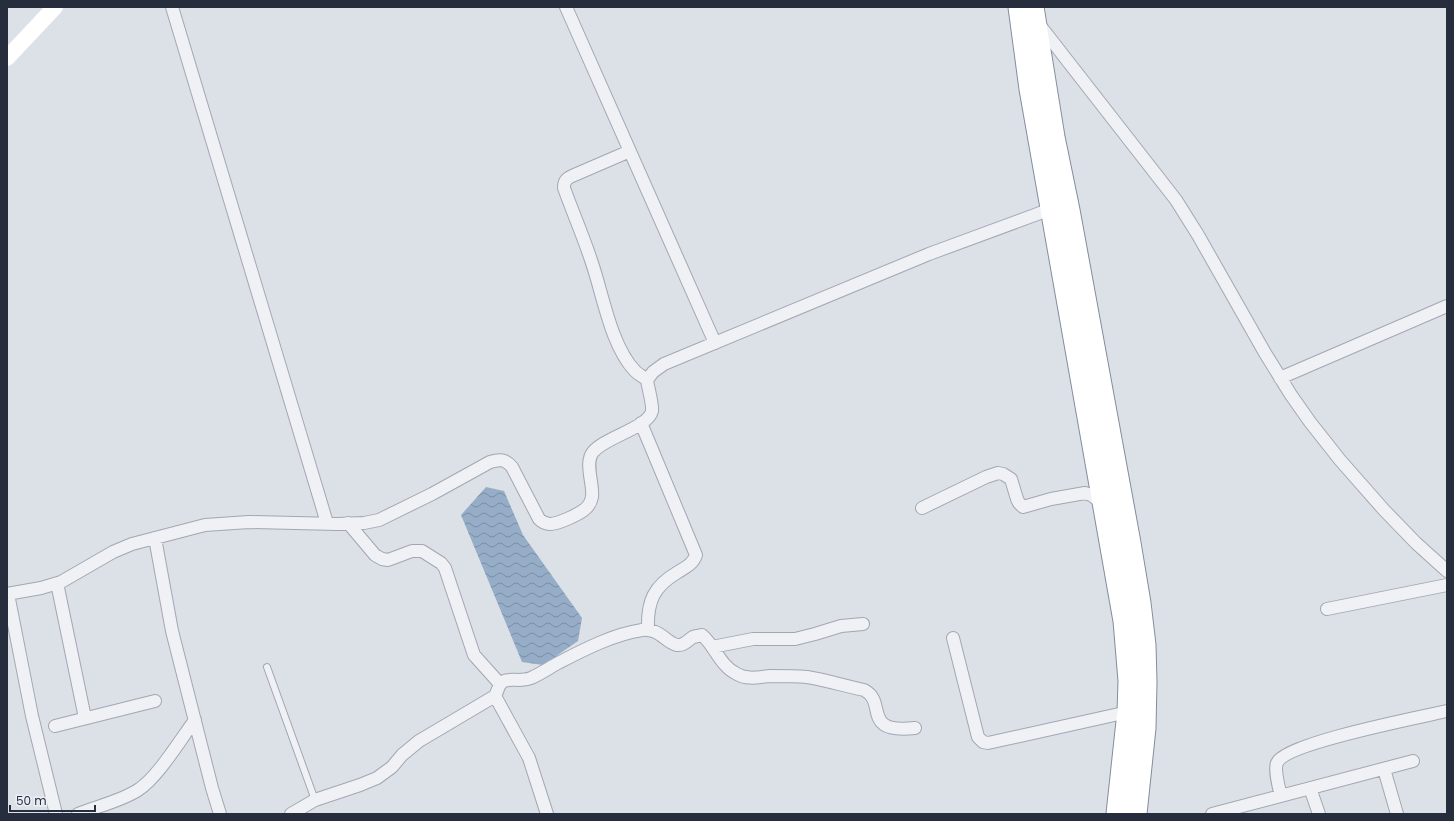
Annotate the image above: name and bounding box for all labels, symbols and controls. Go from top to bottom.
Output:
scale bar [10,787,95,813]
text: 50 m [16,792,47,809]

